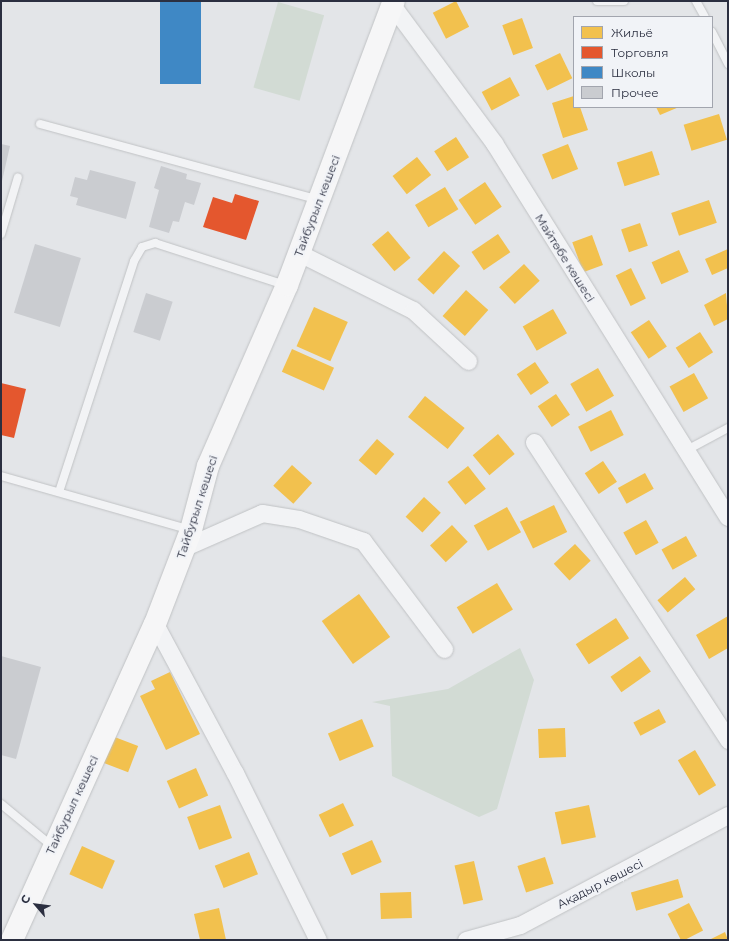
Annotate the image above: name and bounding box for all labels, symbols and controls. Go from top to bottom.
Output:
legend [573,16,713,108]
text: Жильё [611,25,653,40]
text: Торговля [611,45,668,60]
text: Школы [611,65,656,80]
text: Прочее [611,85,659,100]
street label: Тайбурыл көшесі [291,153,343,259]
street label: Майтөбе көшесі [532,211,598,305]
street label: Тайбурыл көшесі [174,454,220,560]
street label: Тайбурыл көшесі [43,753,101,857]
street label: Ақадыр көшесі [555,856,645,912]
north arrow [16,885,56,925]
text: С [17,893,33,906]

